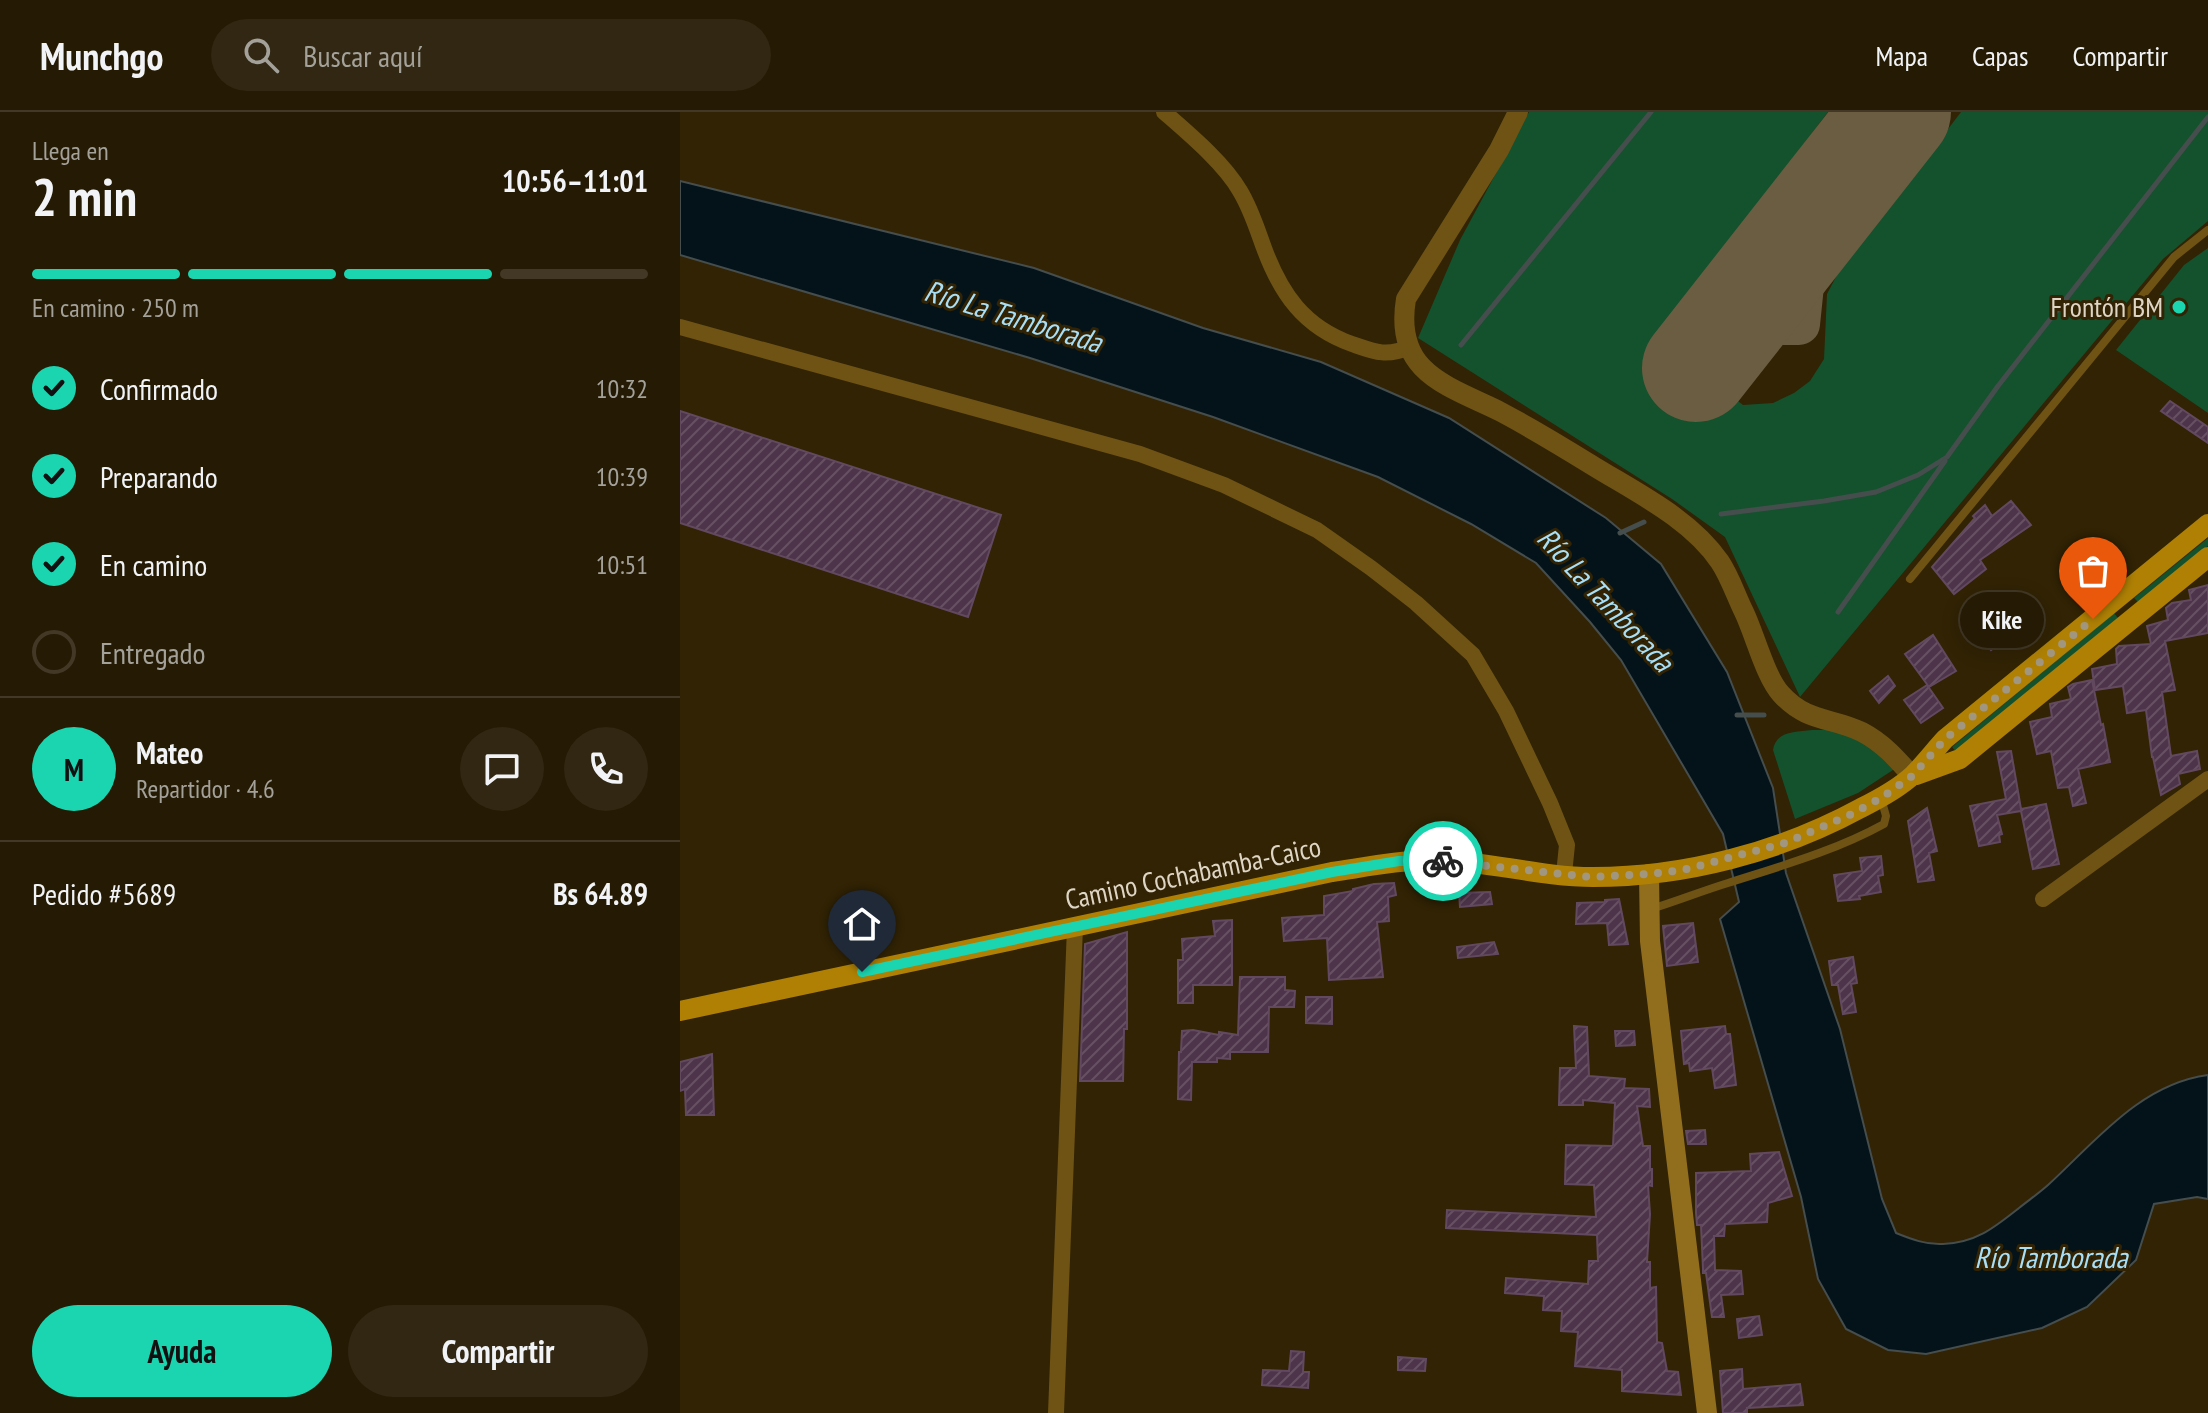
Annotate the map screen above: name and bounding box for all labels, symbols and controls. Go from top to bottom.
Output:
search box [211,19,771,91]
text: Munchgo [40,31,163,80]
icon: search [239,33,283,77]
text: Buscar aquí [303,36,422,75]
text: Mapa [1876,37,1928,74]
text: Capas [1972,37,2028,74]
text: Compartir [2072,37,2168,74]
text: Llega en [32,134,109,167]
text: 10:56–11:01 [502,161,648,200]
text: 2 min [32,163,137,230]
water label: Río La Tamborada [920,270,1109,362]
place label: Frontón BM [2051,288,2163,325]
text: En camino · 250 m [32,291,199,324]
marker: Frontón BM [2170,298,2188,316]
icon: check [32,366,76,410]
text: Confirmado [100,369,218,408]
text: 10:32 [596,372,648,405]
icon: check [32,454,76,498]
text: Preparando [100,457,218,496]
text: 10:39 [596,460,648,493]
water label: Río La Tamborada [1529,519,1684,681]
pin [2059,537,2127,619]
icon: check [32,542,76,586]
text: En camino [100,545,207,584]
text: 10:51 [596,548,648,581]
icon: bag [2071,549,2115,593]
callout: Kike [1961,591,2045,647]
text: Kike [1982,603,2022,636]
text: Entregado [100,633,206,672]
button: chat [460,727,544,811]
button: phone [564,727,648,811]
text: Mateo [136,733,203,772]
text: M [64,750,84,789]
text: Repartidor · 4.6 [136,772,275,805]
courier [1403,821,1483,901]
street label: Camino Cochabamba-Caico [1062,827,1324,918]
icon: bike [1421,839,1465,883]
text: Pedido #5689 [32,874,176,913]
text: Bs 64.89 [553,874,648,913]
pin [828,890,896,972]
icon: home [840,902,884,946]
water label: Río Tamborada [1974,1237,2130,1276]
button: Ayuda [32,1305,332,1397]
button: Compartir [348,1305,648,1397]

